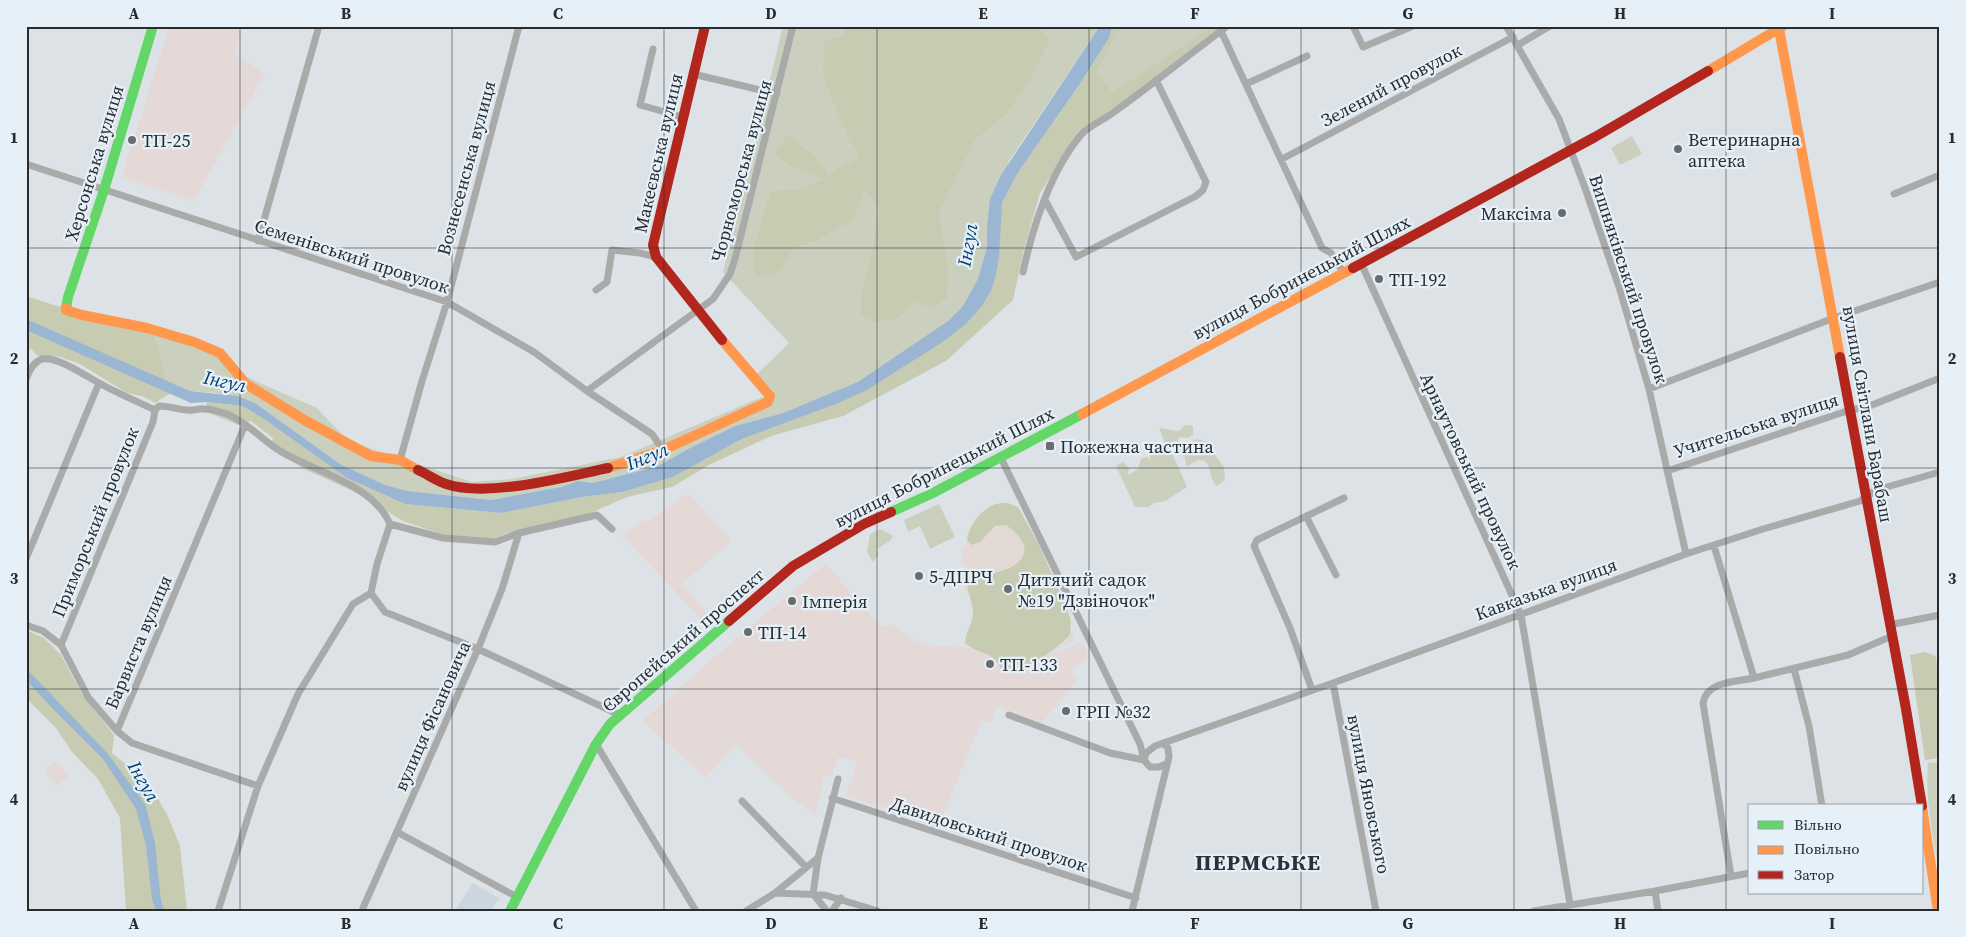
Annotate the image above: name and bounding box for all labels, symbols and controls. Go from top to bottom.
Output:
text: A [129,2,140,24]
text: B [341,2,352,24]
text: C [553,2,563,24]
text: D [765,2,777,24]
text: E [978,2,988,24]
text: F [1190,2,1200,24]
text: G [1403,2,1414,24]
text: H [1614,2,1626,24]
text: I [1829,2,1835,24]
street label: Зелений провулок [1316,37,1466,133]
street label: Макеєвська вулиця [627,71,689,235]
street label: Чорноморська вулиця [705,77,777,265]
street label: Вознесенська вулиця [431,78,501,258]
street label: Херсонська вулиця [58,82,130,244]
text: 1 [10,126,18,148]
text: 1 [1948,126,1956,148]
place label: Ветеринарна аптека [1688,127,1801,173]
place label: ТП-25 [142,128,190,153]
marker: ТП-25 [126,134,138,146]
marker: Ветеринарна аптека [1672,143,1684,155]
street label: Вишняківський провулок [1583,171,1675,387]
place label: Максіма [1481,201,1553,226]
marker: Максіма [1556,207,1568,219]
street label: вулиця Бобринецький Шлях [1188,209,1415,345]
street label: Семенівський провулок [251,213,453,299]
water label: Інгул [950,221,984,270]
place label: ТП-192 [1389,267,1446,292]
marker: ТП-192 [1373,273,1385,285]
street label: вулиця Світлани Барабаш [1837,304,1899,524]
text: 2 [10,347,19,369]
text: 2 [1948,347,1957,369]
water label: Інгул [200,364,249,398]
street label: Арнаутовський провулок [1414,368,1528,574]
street label: Учительська вулиця [1671,387,1841,463]
street label: вулиця Бобринецький Шлях [830,400,1059,533]
street label: Приморський провулок [45,423,145,621]
place label: Пожежна частина [1060,434,1214,459]
water label: Інгул [621,436,672,477]
marker: Пожежна частина [1044,440,1056,452]
street label: Кавказька вулиця [1472,552,1620,626]
street label: Європейський проспект [596,562,770,717]
place label: 5-ДПРЧ [929,564,993,589]
text: 3 [10,567,19,589]
place label: Дитячий садок №19 "Дзвіночок" [1018,567,1155,613]
text: 3 [1948,567,1957,589]
marker: 5-ДПРЧ [913,570,925,582]
street label: Барвиста вулиця [99,571,177,713]
marker: Дитячий садок №19 "Дзвіночок" [1002,583,1014,595]
place label: Імперія [802,589,868,614]
marker: Імперія [786,595,798,607]
place label: ТП-14 [758,620,806,645]
marker: ТП-14 [742,626,754,638]
street label: вулиця Фісановича [388,636,477,795]
place label: ТП-133 [1000,652,1057,677]
marker: ТП-133 [984,658,996,670]
place label: ГРП №32 [1076,699,1151,724]
marker: ГРП №32 [1060,705,1072,717]
street label: вулиця Яновського [1341,712,1397,876]
water label: Інгул [121,755,166,807]
text: 4 [10,788,19,810]
text: 4 [1948,788,1957,810]
street label: Давидовський провулок [887,790,1091,878]
legend [1748,804,1924,894]
text: Вільно [1794,814,1842,835]
text: Повільно [1794,838,1860,859]
district label: ПЕРМСЬКЕ [1195,847,1321,877]
text: Затор [1794,864,1835,885]
text: A [129,912,140,934]
text: B [341,912,352,934]
text: C [553,912,563,934]
text: D [765,912,777,934]
text: E [978,912,988,934]
text: F [1190,912,1200,934]
text: G [1403,912,1414,934]
text: H [1614,912,1626,934]
text: I [1829,912,1835,934]

